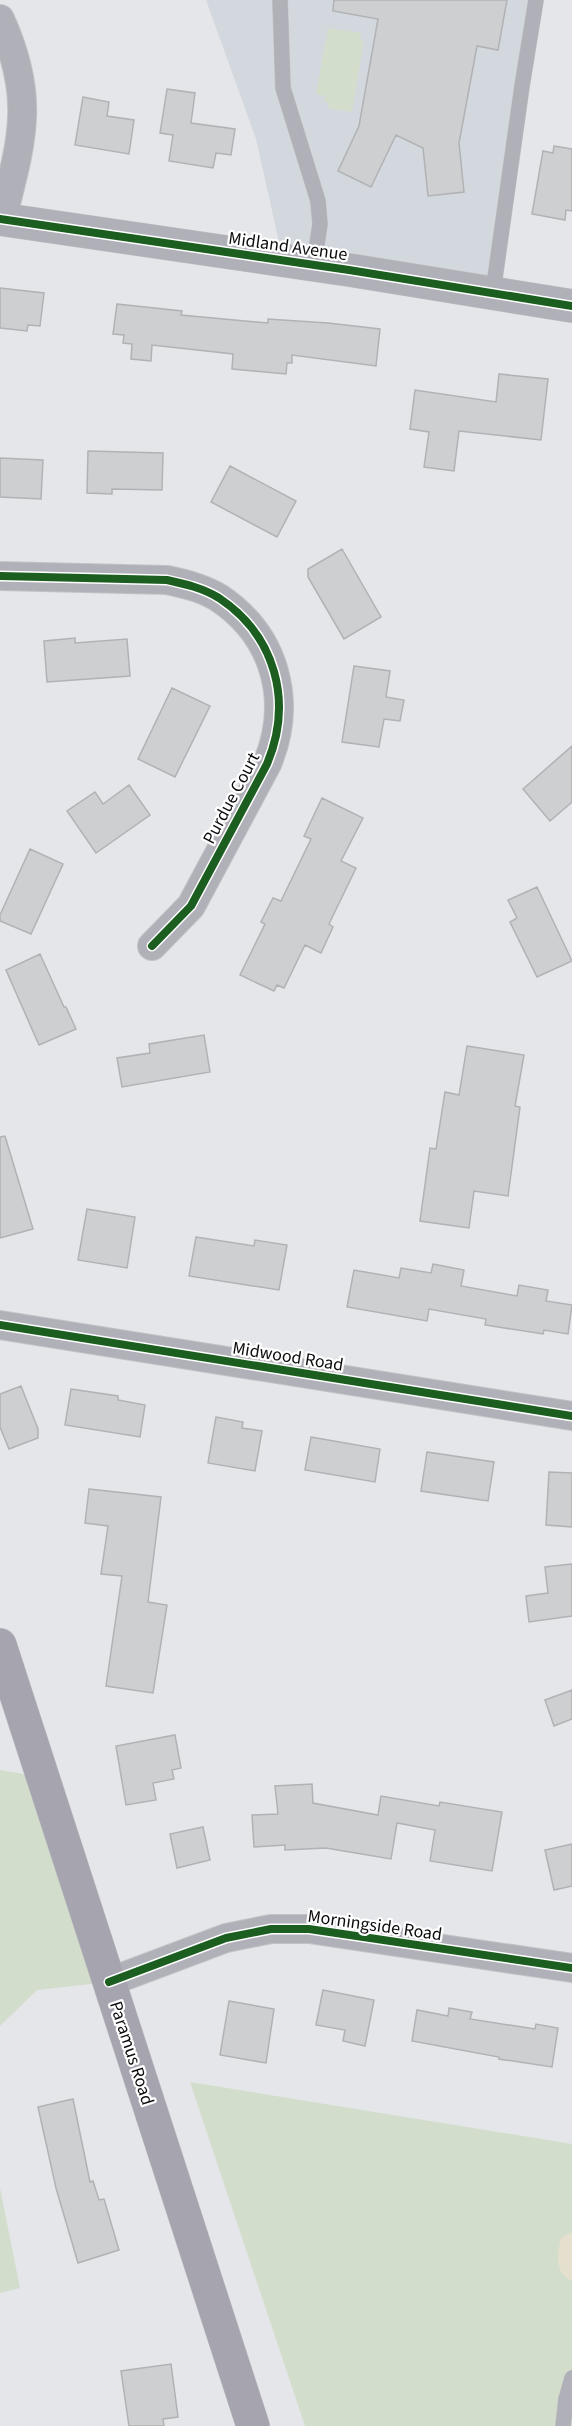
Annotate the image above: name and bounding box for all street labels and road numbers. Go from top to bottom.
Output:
street label: Midland Avenue [227,226,349,267]
street label: Purdue Court [197,748,266,848]
street label: Midwood Road [231,1335,345,1378]
street label: Morningside Road [306,1904,444,1947]
street label: Paramus Road [103,1998,160,2108]

